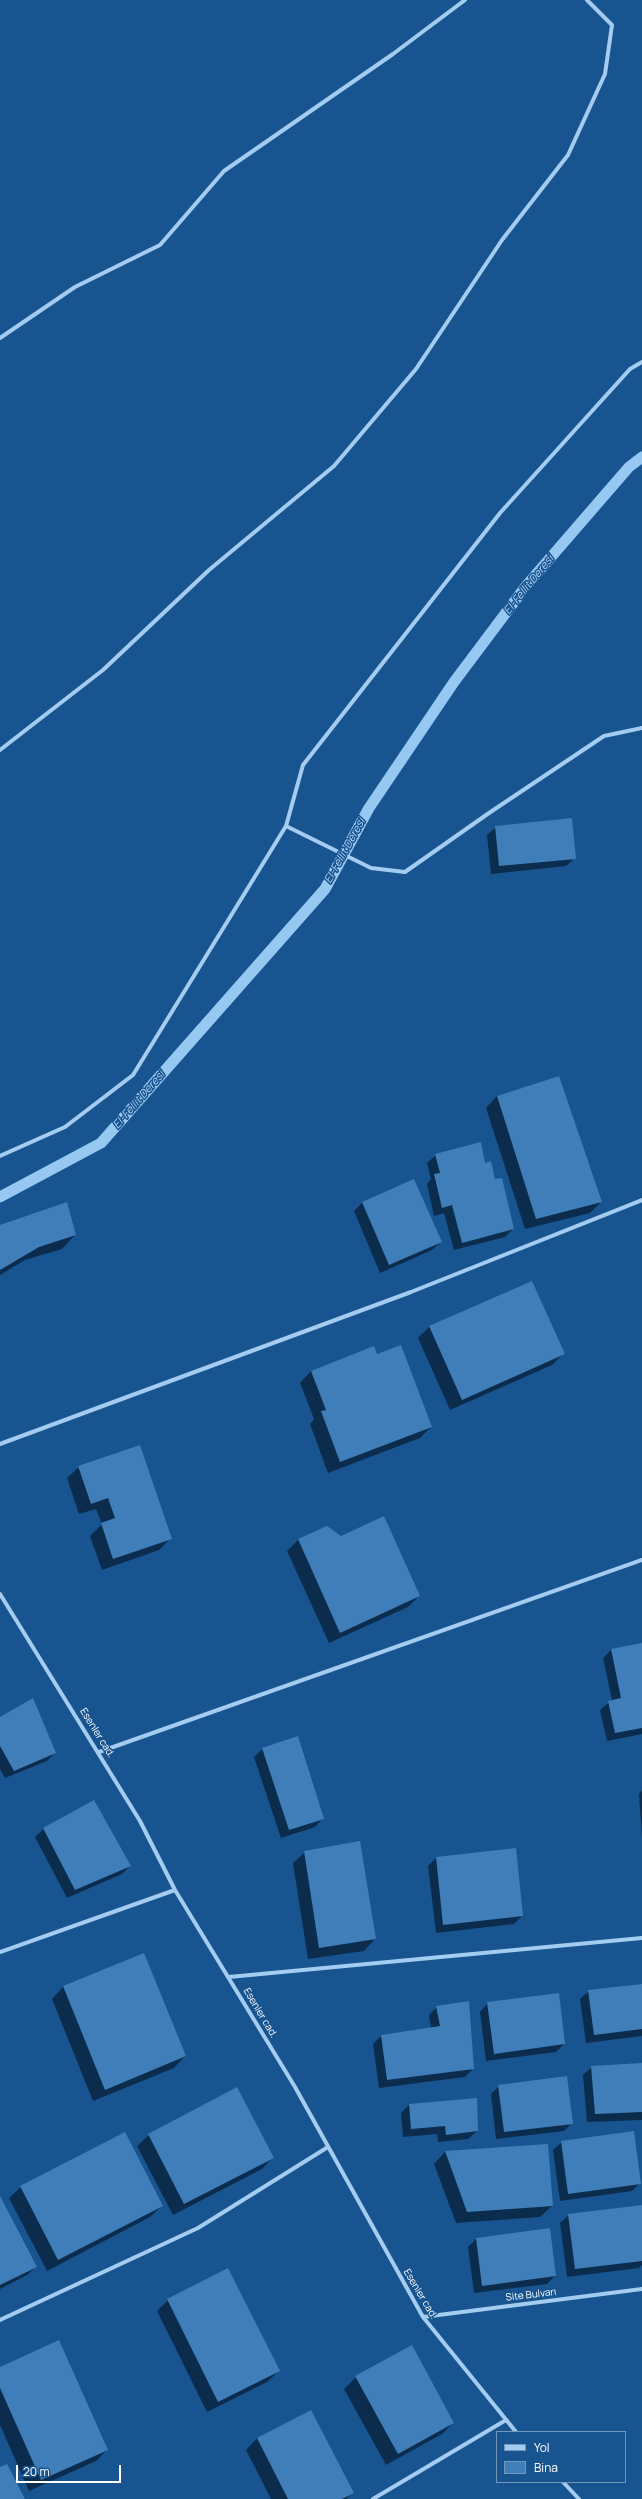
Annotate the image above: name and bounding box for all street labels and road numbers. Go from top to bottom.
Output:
street label: Esenler cad. [77,1706,117,1760]
street label: Esenler cad. [240,1986,280,2040]
street label: Esenler cad. [400,2267,440,2321]
street label: Site Bulvarı [505,2286,557,2304]

